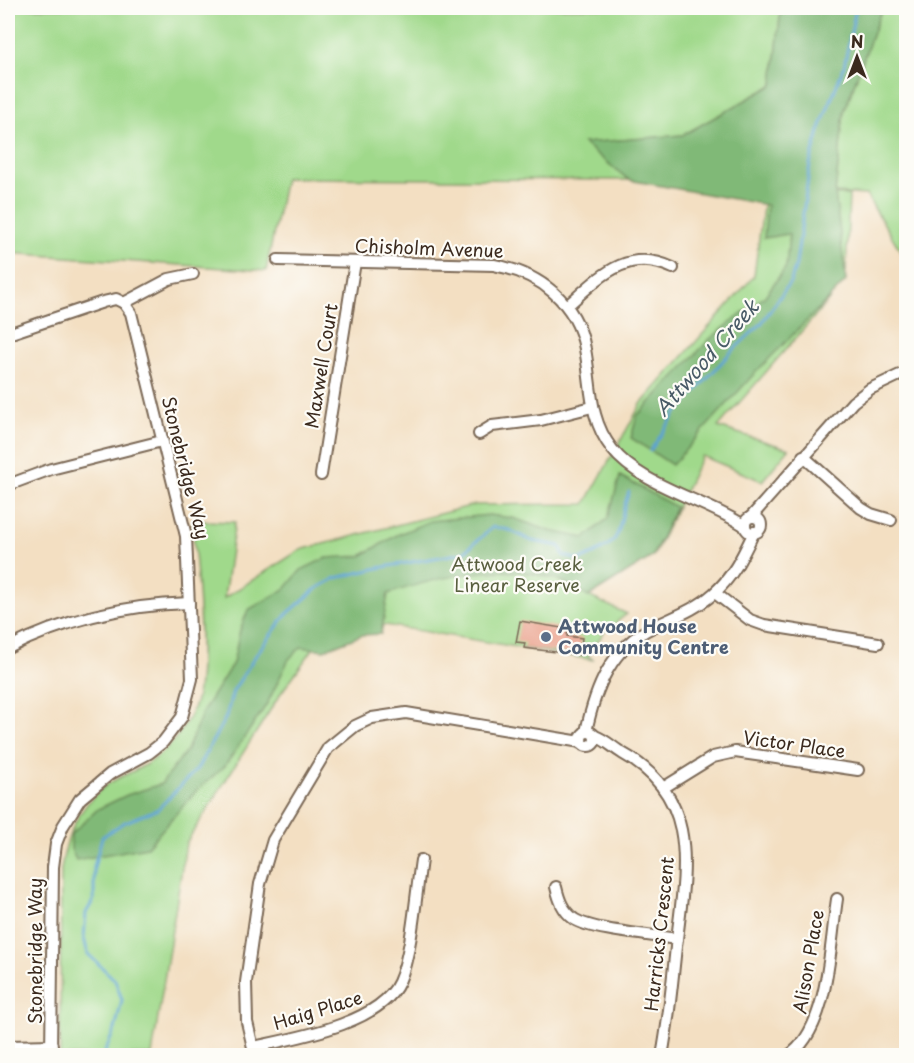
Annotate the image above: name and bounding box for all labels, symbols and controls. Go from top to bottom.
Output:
north arrow [827,27,887,87]
text: N [851,29,863,53]
street label: Chisholm Avenue [354,231,504,264]
water label: Attwood Creek [647,292,766,422]
street label: Maxwell Court [297,301,344,430]
street label: Stonebridge Way [156,393,217,542]
park label: Attwood Creek Linear Reserve [451,550,583,598]
place label: Attwood House Community Centre [558,612,729,660]
marker: Attwood House Community Centre [539,630,553,644]
street label: Victor Place [741,723,847,764]
street label: Harricks Crescent [637,855,680,1013]
street label: Stonebridge Way [21,878,48,1024]
street label: Alison Place [785,908,830,1016]
street label: Haig Place [270,983,365,1036]

